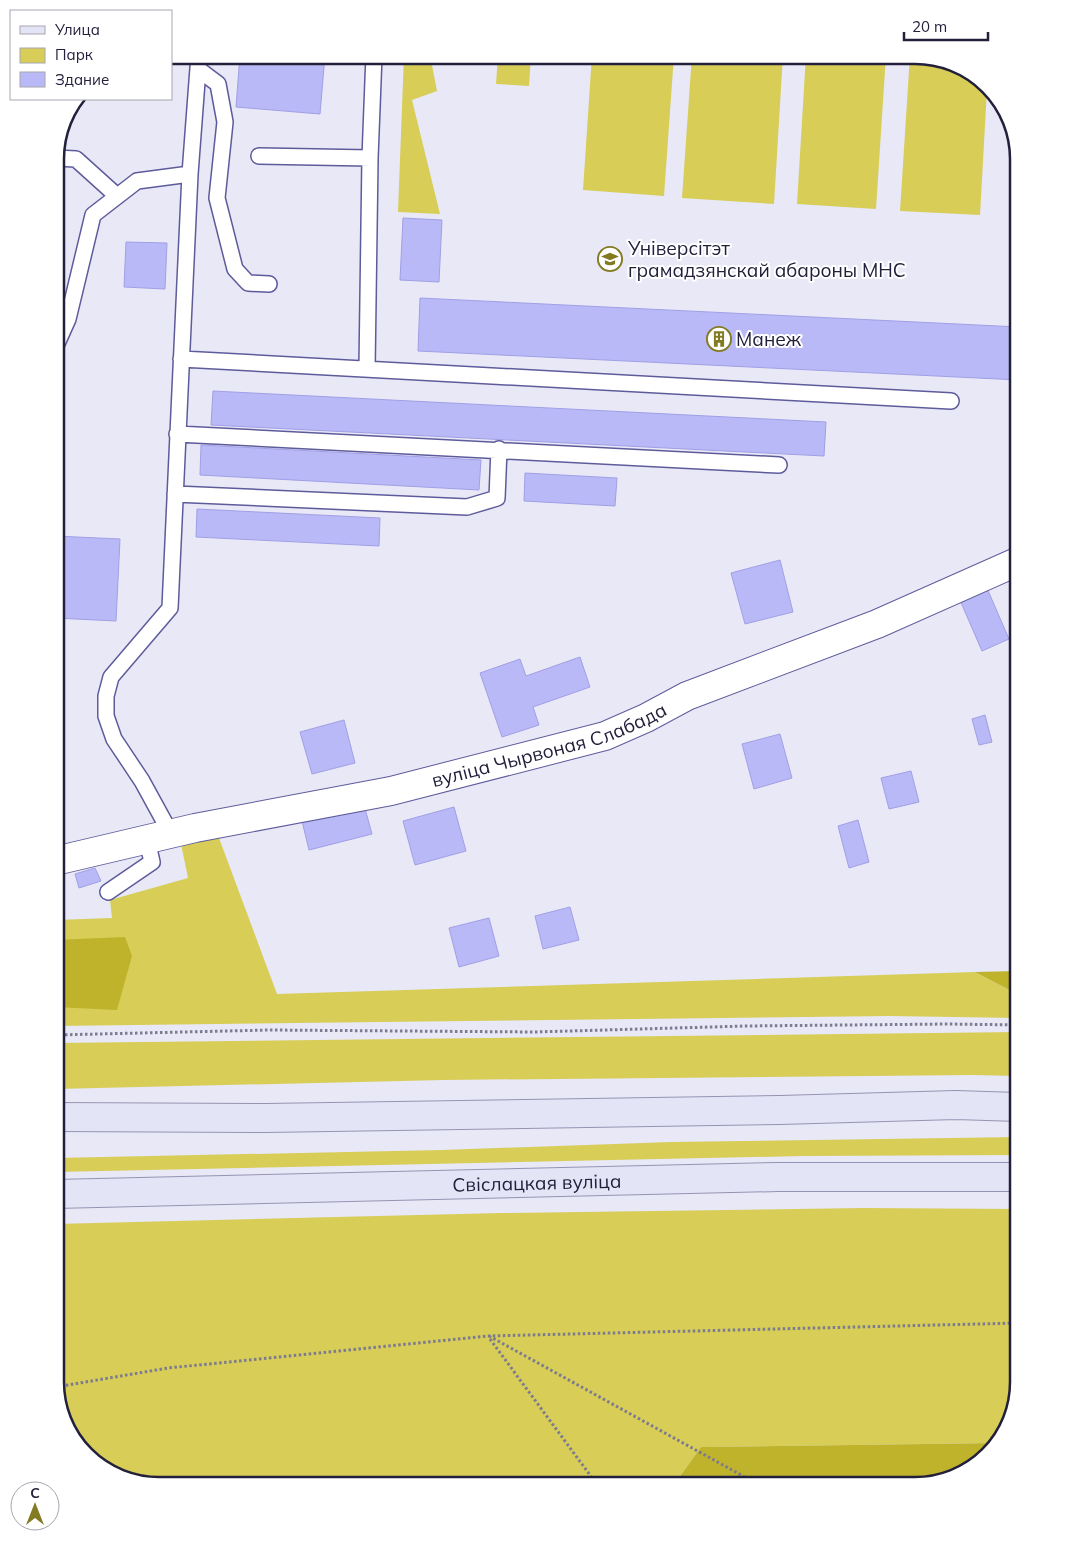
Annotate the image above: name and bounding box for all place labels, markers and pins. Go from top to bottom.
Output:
place label: Універсітэт грамадзянскай абароны МНС [627,236,906,282]
school or university icon: Універсітэт грамадзянскай абароны МНС [597,246,623,272]
building icon: Манеж [706,326,732,352]
place label: Манеж [736,327,802,351]

